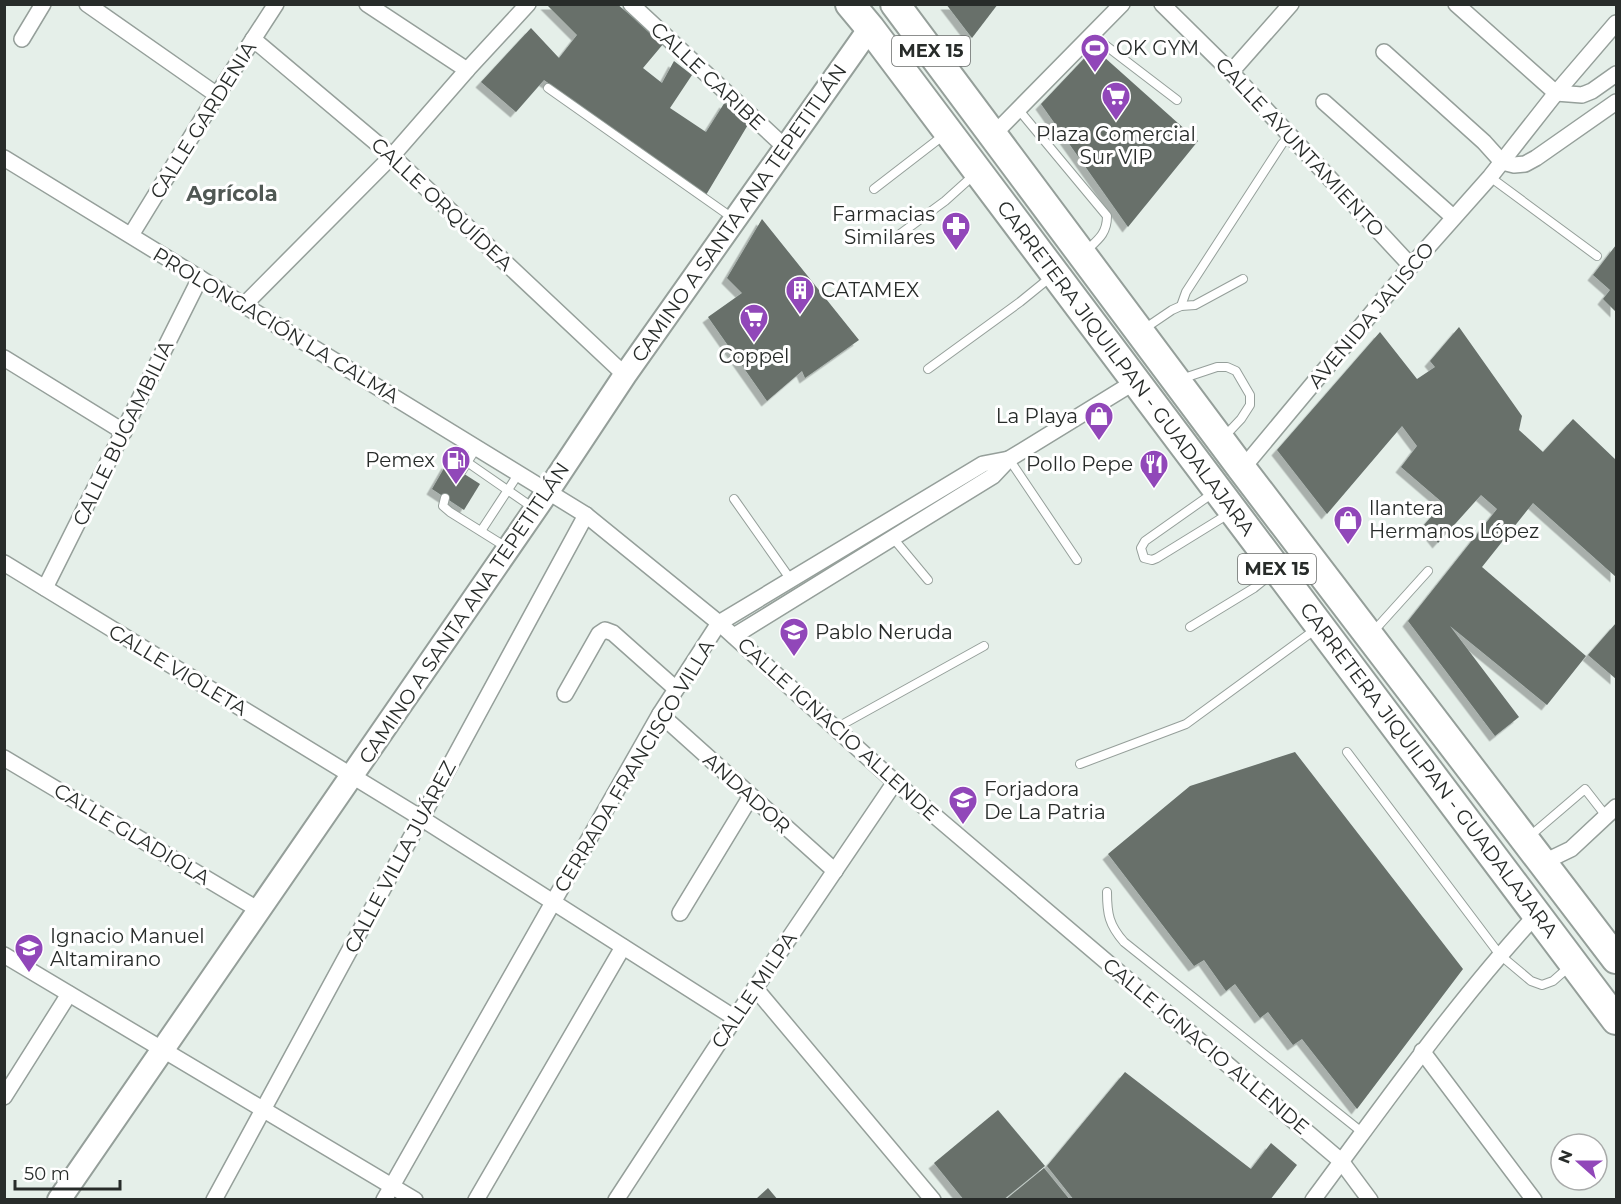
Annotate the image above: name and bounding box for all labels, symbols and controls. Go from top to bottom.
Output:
street label: CALLE CARIBE [646,17,770,135]
sports icon: OK GYM [1079,32,1111,74]
street label: CALLE GARDENIA [145,36,262,203]
road number: MEX 15 [892,36,970,66]
place label: OK GYM [1116,36,1199,60]
street label: CALLE AYUNTAMIENTO [1211,52,1389,242]
street label: CAMINO A SANTA ANA TEPETITLÁN [626,59,852,367]
supermarket icon: Plaza Comercial Sur VIP [1100,80,1132,122]
place label: Plaza Comercial Sur VIP [1036,122,1196,169]
street label: CALLE ORQUÍDEA [366,132,518,276]
district label: Agrícola [185,181,278,206]
street label: CARRETERA JIQUILPAN - GUADALAJARA [992,196,1260,541]
place label: Farmacias Similares [832,202,935,249]
pharmacy icon: Farmacias Similares [940,210,972,252]
street label: AVENIDA JALISCO [1303,237,1439,393]
street label: PROLONGACIÓN LA CALMA [149,242,404,408]
building icon: CATAMEX [784,274,816,316]
place label: CATAMEX [821,278,919,302]
supermarket icon: Coppel [738,302,770,344]
street label: CALLE BUGAMBILIA [68,336,179,530]
place label: Coppel [719,344,789,368]
shop icon: La Playa [1083,400,1115,442]
place label: La Playa [996,404,1078,428]
fuel station icon: Pemex [440,444,472,486]
place label: Pemex [365,448,435,472]
restaurant icon: Pollo Pepe [1138,448,1170,490]
place label: Pollo Pepe [1026,452,1133,476]
street label: CAMINO A SANTA ANA TEPETITLÁN [354,458,574,768]
place label: llantera Hermanos López [1369,496,1539,543]
shop icon: llantera Hermanos López [1332,504,1364,546]
road number: MEX 15 [1238,554,1316,584]
street label: CARRETERA JIQUILPAN - GUADALAJARA [1295,598,1563,943]
school or university icon: Pablo Neruda [778,616,810,658]
street label: CALLE VIOLETA [104,619,252,721]
place label: Pablo Neruda [815,620,953,644]
street label: CALLE IGNACIO ALLENDE [733,632,943,826]
street label: CERRADA FRANCISCO VILLA [549,635,719,896]
street label: ANDADOR [698,748,796,838]
street label: CALLE VILLA JUÁREZ [339,757,461,957]
place label: Forjadora De La Patria [984,777,1106,824]
street label: CALLE GLADIOLA [50,778,215,890]
school or university icon: Forjadora De La Patria [947,784,979,826]
place label: Ignacio Manuel Altamirano [50,924,205,971]
street label: CALLE MILPA [706,927,802,1053]
school or university icon: Ignacio Manuel Altamirano [13,932,45,974]
street label: CALLE IGNACIO ALLENDE [1098,953,1314,1139]
north arrow [1549,1132,1609,1192]
text: N [1554,1147,1577,1166]
scale bar [15,1153,120,1191]
text: 50 m [24,1163,70,1185]

